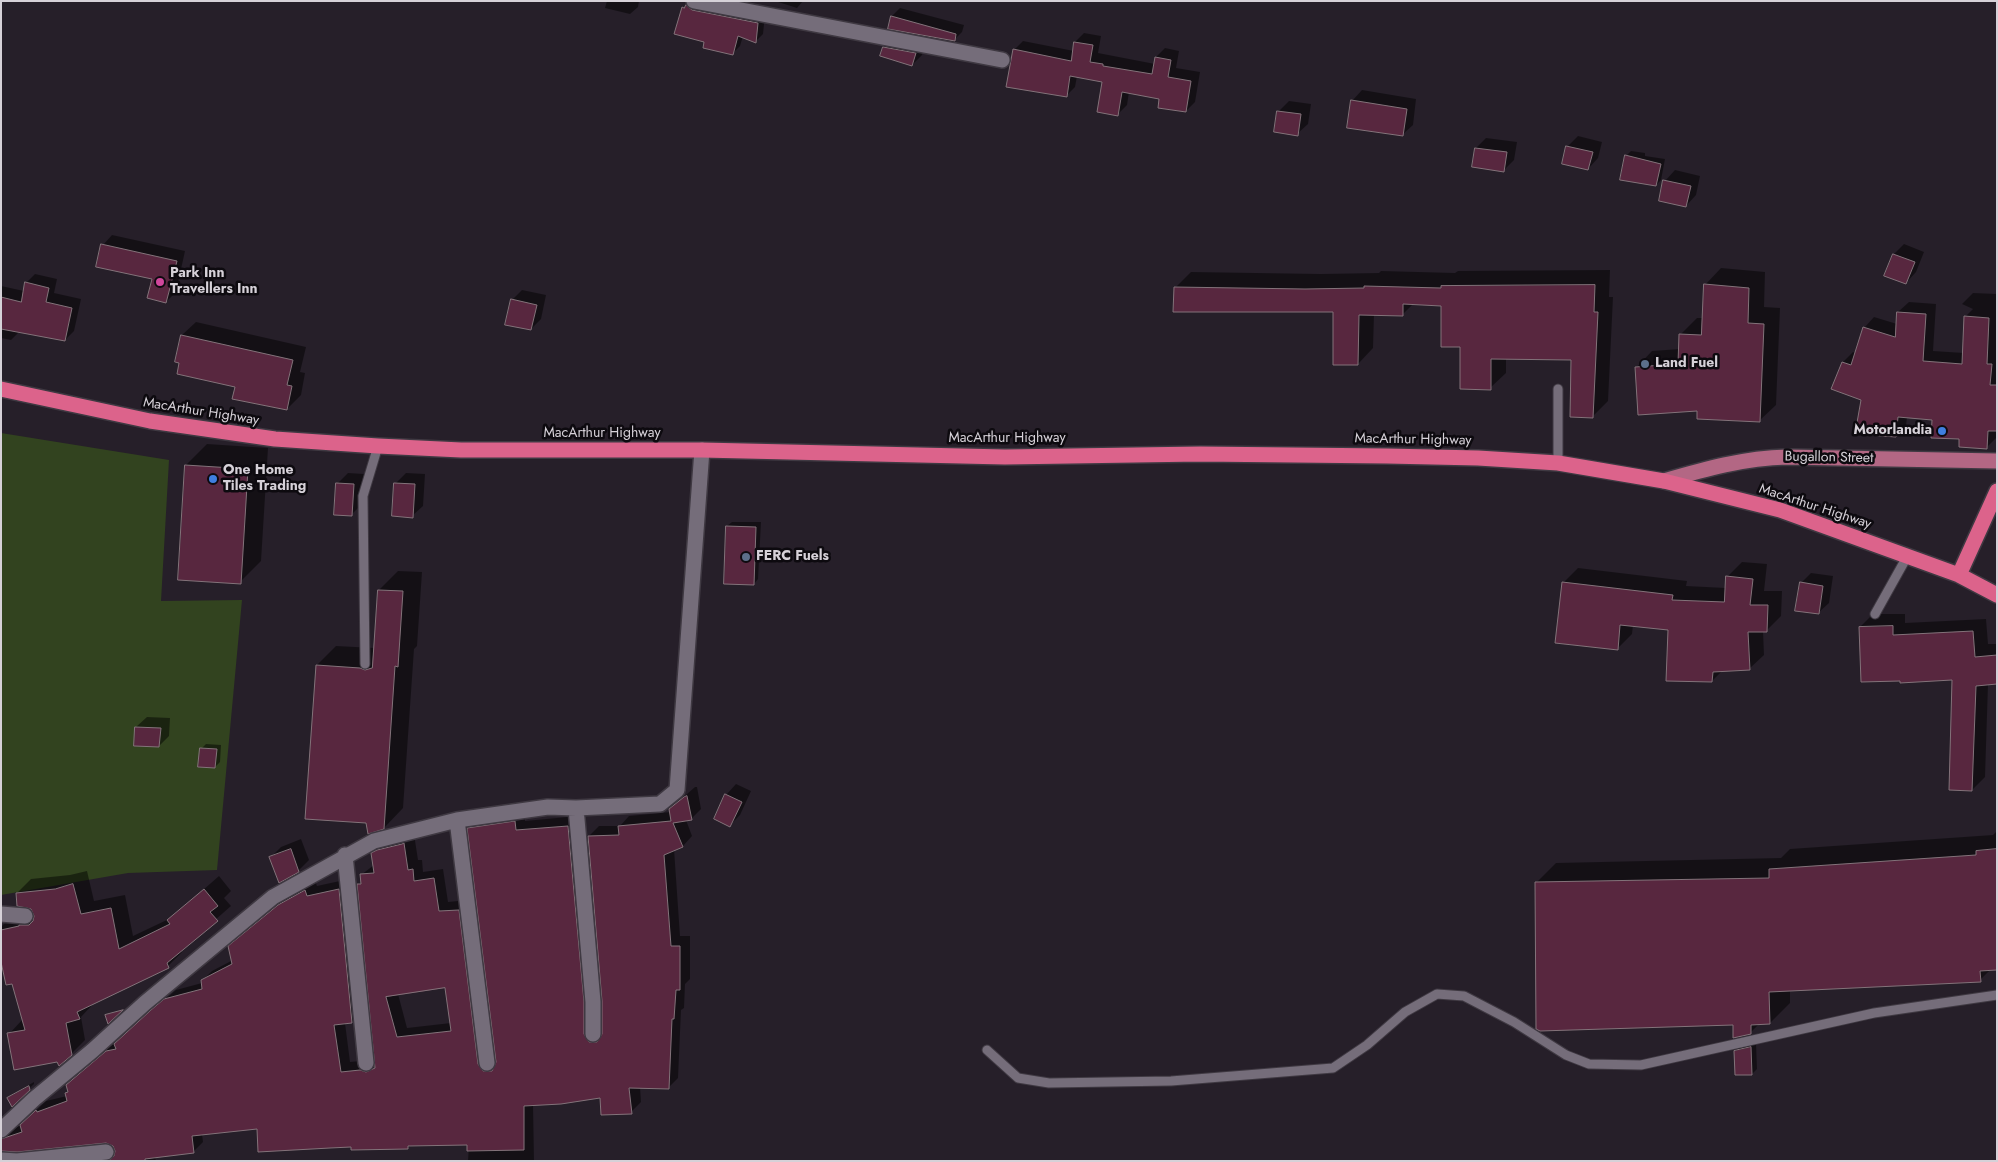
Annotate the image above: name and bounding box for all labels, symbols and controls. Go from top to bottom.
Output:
place label: Park Inn Travellers Inn [170,266,258,298]
marker: Park Inn Travellers Inn [154,276,166,288]
place label: Land Fuel [1655,356,1718,372]
marker: Land Fuel [1639,358,1651,370]
street label: MacArthur Highway [142,395,260,429]
place label: Motorlandia [1853,423,1932,439]
marker: Motorlandia [1936,425,1948,437]
street label: MacArthur Highway [543,426,661,442]
street label: MacArthur Highway [948,431,1066,447]
street label: MacArthur Highway [1354,431,1472,449]
street label: Bugallon Street [1784,449,1874,467]
place label: One Home Tiles Trading [223,463,306,496]
marker: One Home Tiles Trading [207,473,219,485]
street label: MacArthur Highway [1757,481,1873,533]
place label: FERC Fuels [756,549,829,565]
marker: FERC Fuels [740,551,752,563]

